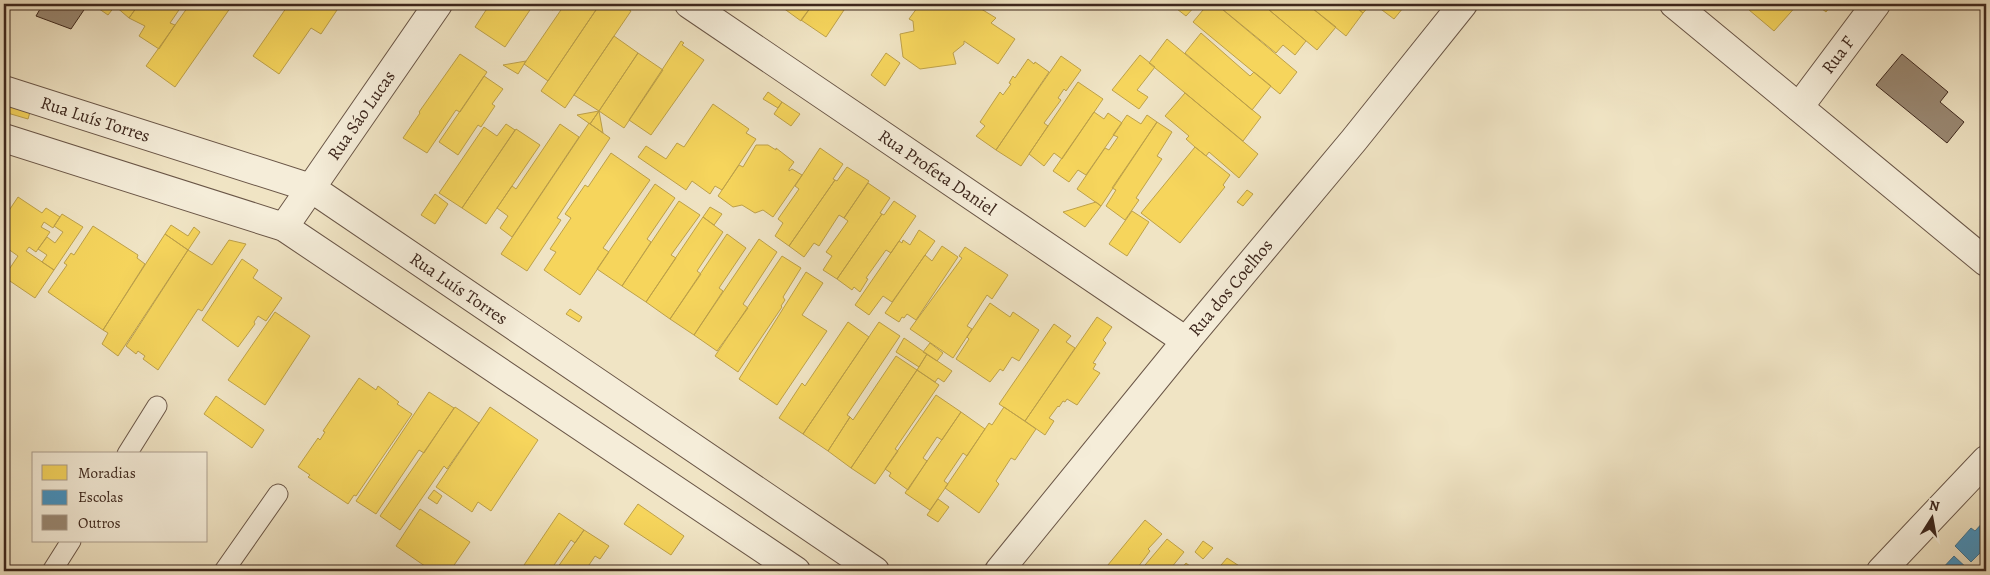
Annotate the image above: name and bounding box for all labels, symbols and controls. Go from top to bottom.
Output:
street label: Rua F [1816,31,1860,79]
street label: Rua Sáo Lucas [322,65,401,165]
street label: Rua Luís Torres [38,90,153,148]
street label: Rua Profeta Daniel [874,124,1002,221]
street label: Rua dos Coelhos [1183,234,1278,341]
street label: Rua Luís Torres [405,247,513,330]
legend [32,452,208,542]
text: Moradias [78,463,136,483]
text: Escolas [78,487,123,507]
north arrow [1908,492,1958,542]
text: N [1928,495,1941,516]
text: Outros [78,513,121,533]

